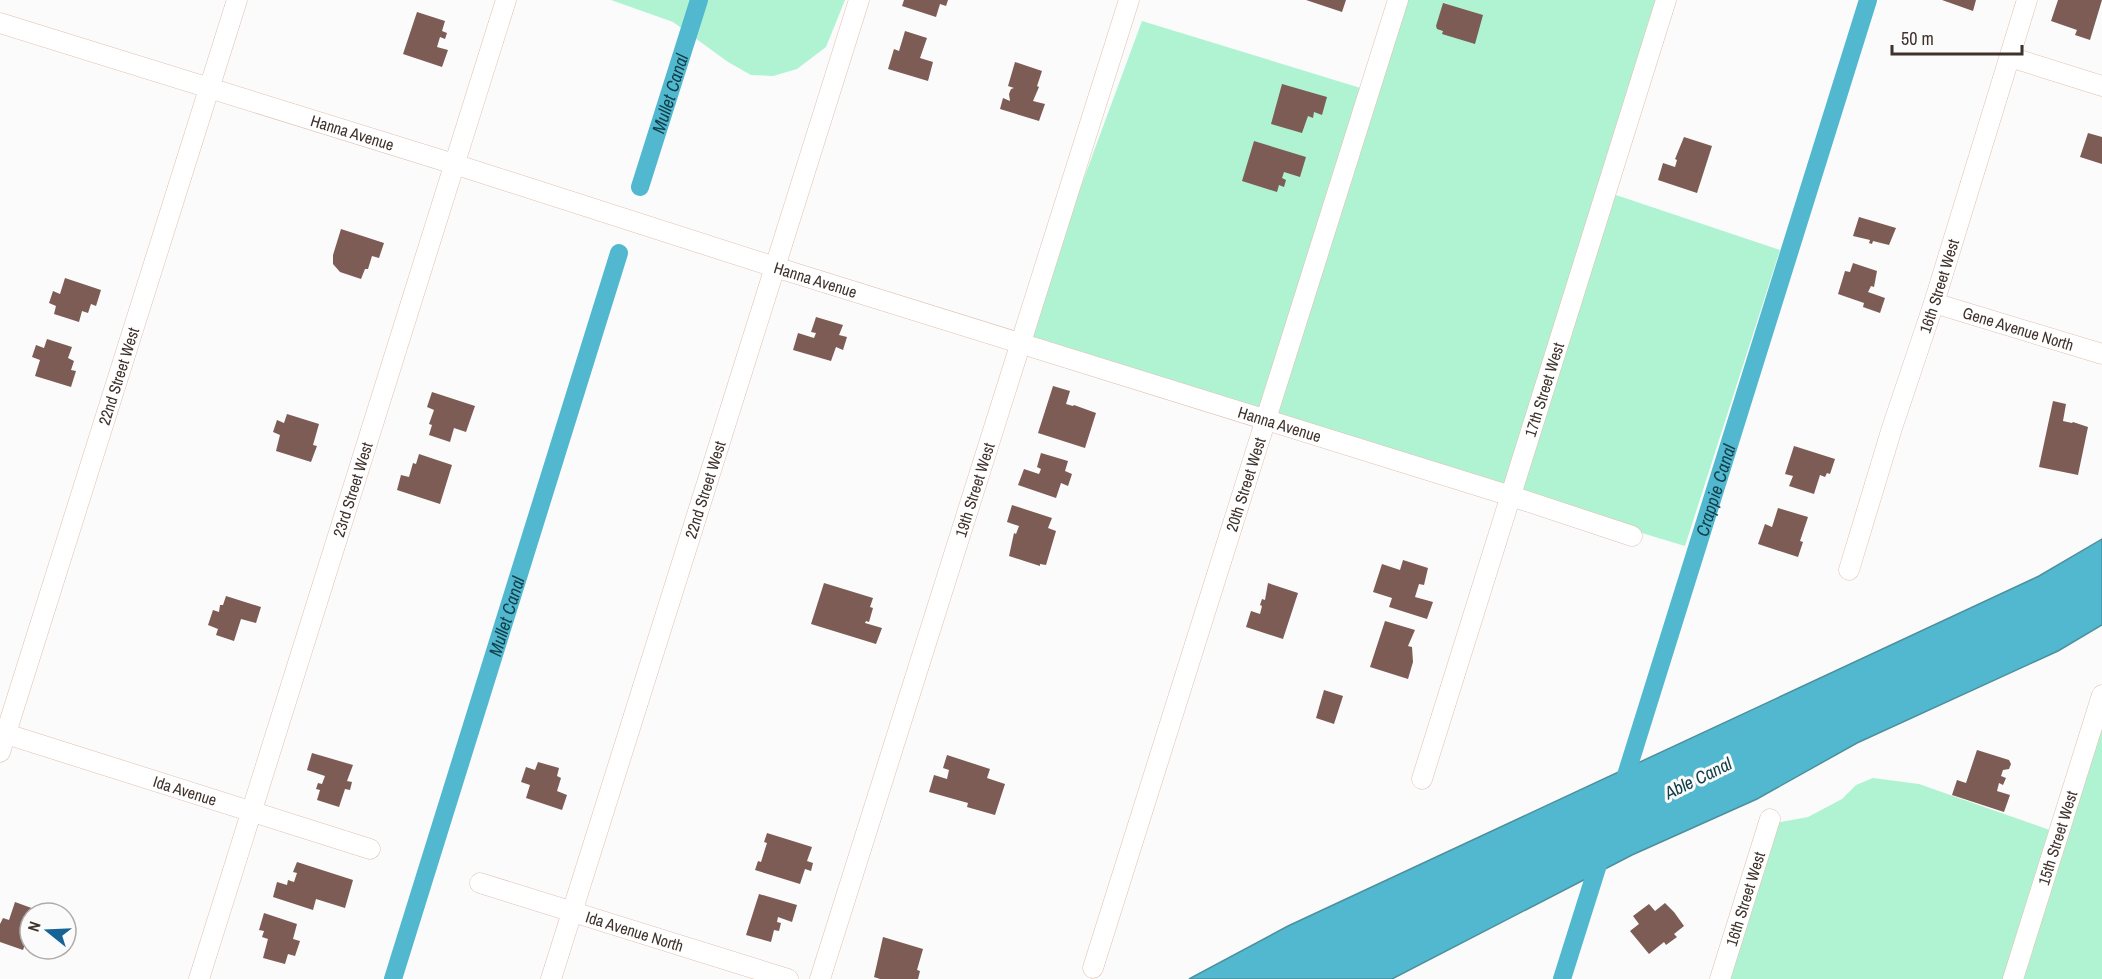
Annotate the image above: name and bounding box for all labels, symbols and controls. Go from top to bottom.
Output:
scale bar [1892,18,2022,56]
text: 50 m [1901,26,1934,51]
water label: Mullet Canal [645,50,694,136]
street label: Hanna Avenue [308,109,397,156]
street label: 16th Street West [1914,236,1964,336]
street label: Hanna Avenue [771,256,860,303]
street label: Gene Avenue North [1960,301,2076,356]
street label: 22nd Street West [93,324,144,428]
street label: 17th Street West [1519,339,1569,440]
street label: Hanna Avenue [1235,401,1324,447]
street label: 20th Street West [1220,434,1271,534]
street label: 22nd Street West [679,438,731,541]
street label: 23rd Street West [327,439,378,540]
street label: 19th Street West [949,440,1000,540]
water label: Crappie Canal [1689,440,1741,539]
water label: Mullet Canal [482,573,530,659]
water label: Able Canal [1659,751,1737,805]
street label: Ida Avenue [150,770,219,811]
street label: 15th Street West [2032,788,2082,888]
street label: 16th Street West [1720,849,1770,949]
north arrow [18,901,78,961]
street label: Ida Avenue North [583,906,686,957]
text: N [22,918,46,934]

